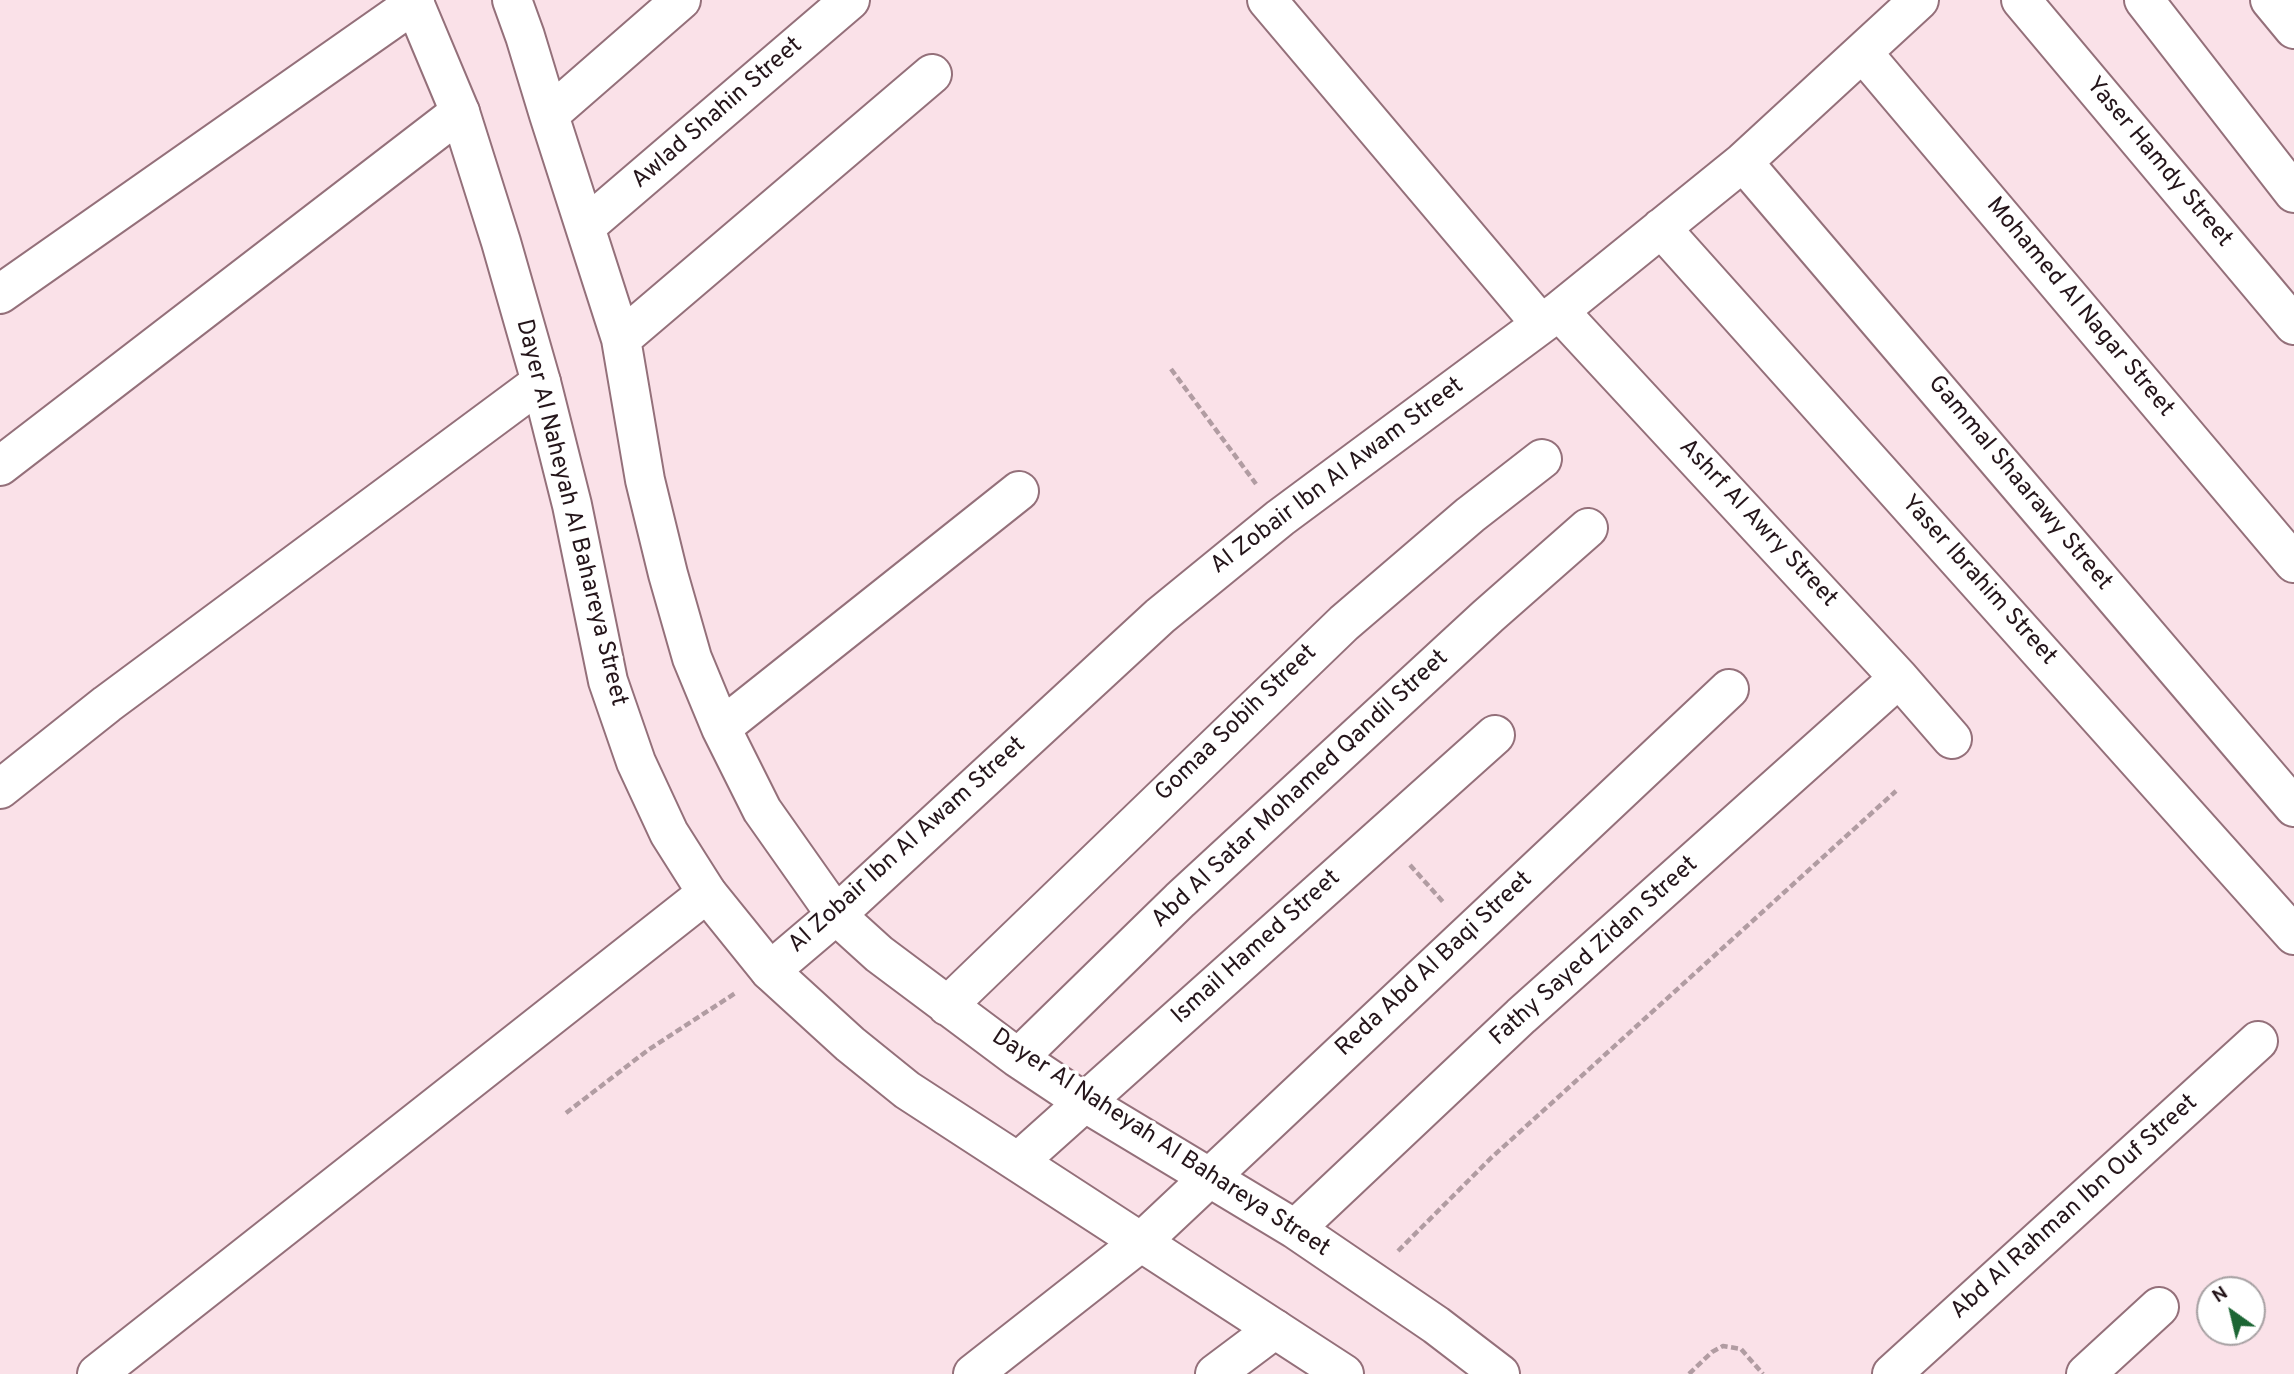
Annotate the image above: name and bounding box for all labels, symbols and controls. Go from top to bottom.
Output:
street label: Awlad Shahin Street [627,32,809,196]
street label: Yaser Hamdy Street [2078,72,2238,254]
street label: Mohamed Al Nagar Street [1979,192,2179,424]
street label: Dayer Al Naheyah Al Bahareya Street [508,317,632,709]
street label: Gammal Shaarawy Street [1921,371,2117,597]
street label: Al Zobair Ibn Al Awam Street [1206,372,1470,582]
street label: Ashrf Al Awry Street [1672,434,1842,614]
street label: Yaser Ibrahim Street [1894,490,2062,672]
street label: Gomaa Sobih Street [1150,640,1324,808]
street label: Abd Al Satar Mohamed Qandil Street [1147,645,1455,935]
street label: Al Zobair Ibn Al Awam Street [783,732,1033,960]
street label: Fathy Sayed Zidan Street [1485,851,1705,1053]
street label: Ismail Hamed Street [1167,865,1347,1031]
street label: Reda Abd Al Baqi Street [1331,866,1539,1064]
street label: Dayer Al Naheyah Al Bahareya Street [985,1024,1335,1264]
street label: Abd Al Rahman Ibn Ouf Street [1946,1089,2204,1327]
north arrow [2196,1276,2266,1346]
text: N [2208,1281,2233,1309]

